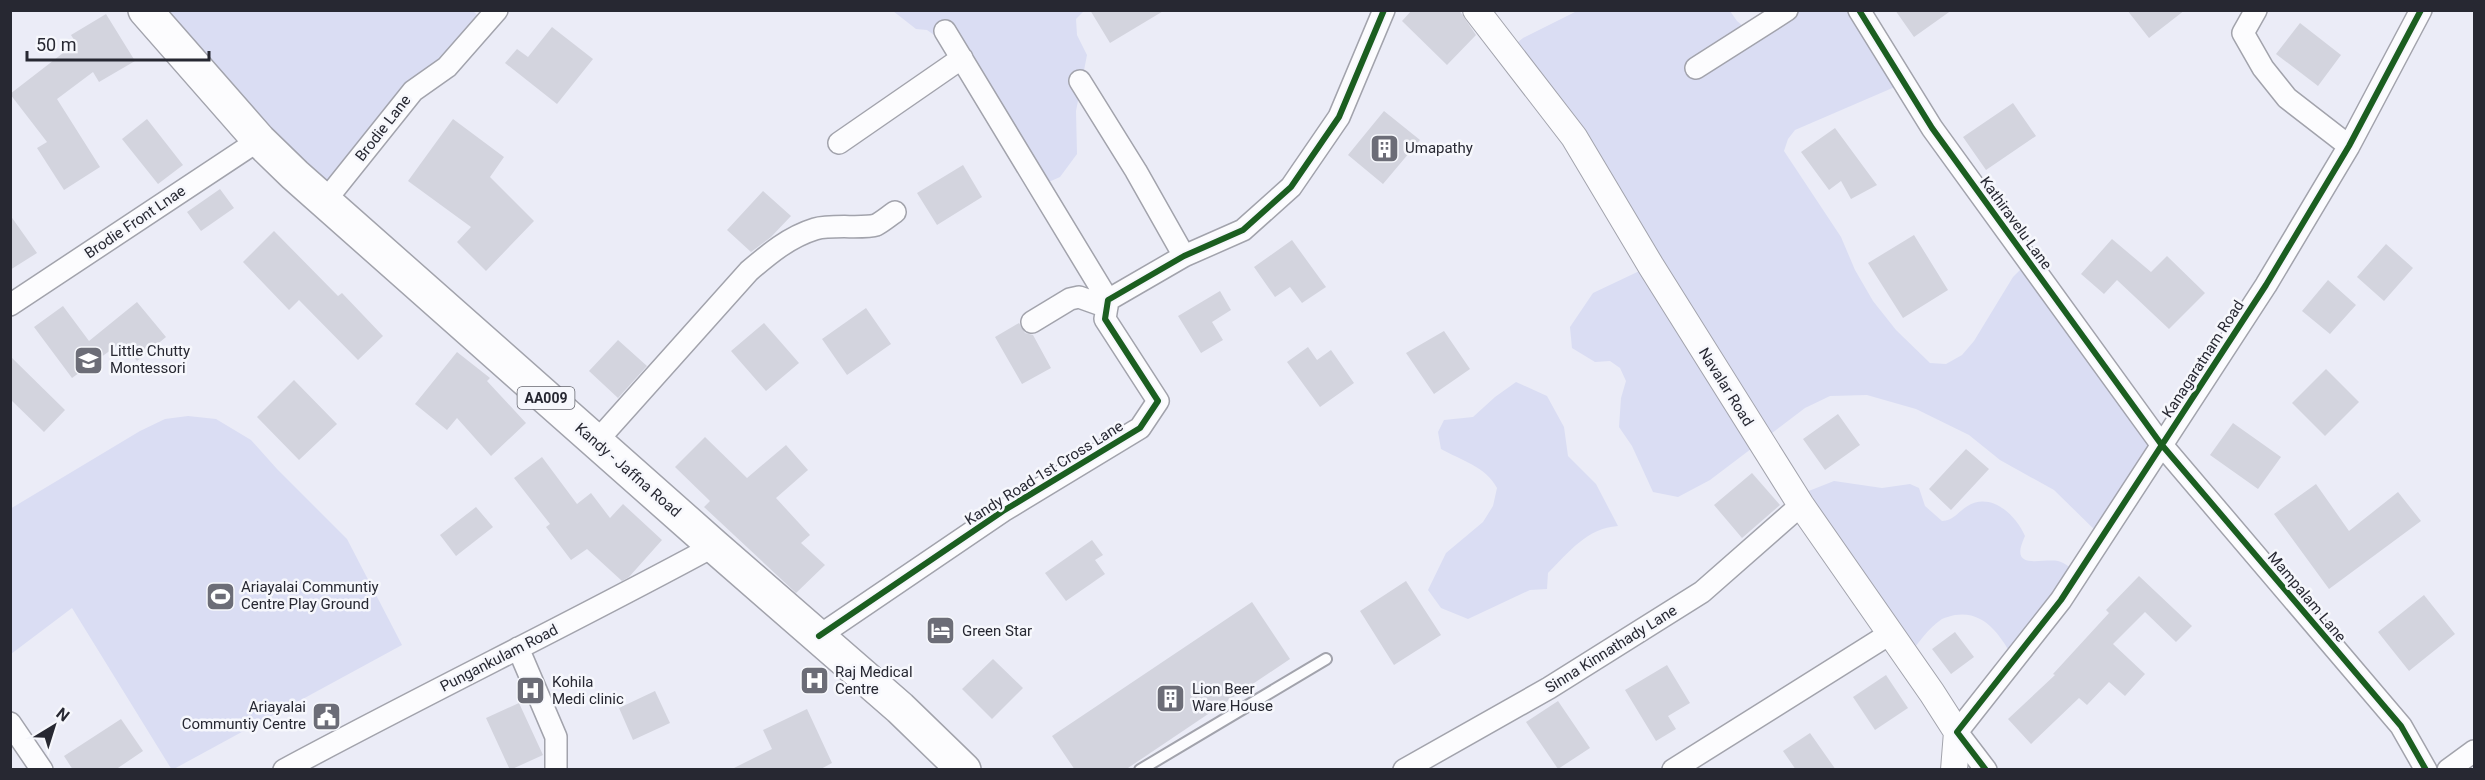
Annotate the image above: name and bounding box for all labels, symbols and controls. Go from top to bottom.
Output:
scale bar [27,24,208,62]
text: 50 m [36,34,76,55]
street label: Brodie Lane [352,91,414,165]
building icon: Umapathy [1368,132,1400,164]
place label: Umapathy [1405,139,1473,157]
street label: Kathiravelu Lane [1976,173,2056,273]
street label: Brodie Front Lnae [81,182,189,262]
street label: Kanagaratnam Road [2158,297,2248,421]
place label: Little Chutty Montessori [110,342,190,377]
school or university icon: Little Chutty Montessori [73,344,105,376]
street label: Navalar Road [1695,344,1757,430]
road number: AA009 [518,387,574,409]
street label: Kandy Road 1st Cross Lane [962,417,1126,529]
street label: Kandy - Jaffna Road [571,419,685,521]
street label: Mampalam Lane [2264,548,2350,646]
place label: Ariayalai Communtiy Centre Play Ground [241,578,379,613]
sports icon: Ariayalai Communtiy Centre Play Ground [204,580,236,612]
street label: Sinna Kinnathady Lane [1542,601,1680,697]
hotel icon: Green Star [925,615,957,647]
street label: Pungankulam Road [437,621,561,695]
place label: Green Star [962,622,1032,640]
place label: Raj Medical Centre [835,663,913,698]
hospital icon: Raj Medical Centre [798,665,830,697]
place label: Kohila Medi clinic [552,673,624,708]
hospital icon: Kohila Medi clinic [515,675,547,707]
place label: Lion Beer Ware House [1192,680,1273,715]
building icon: Lion Beer Ware House [1155,682,1187,714]
north arrow [24,696,84,756]
place label: Ariayalai Communtiy Centre [182,698,306,733]
public building icon: Ariayalai Communtiy Centre [311,700,343,732]
text: N [53,704,73,726]

